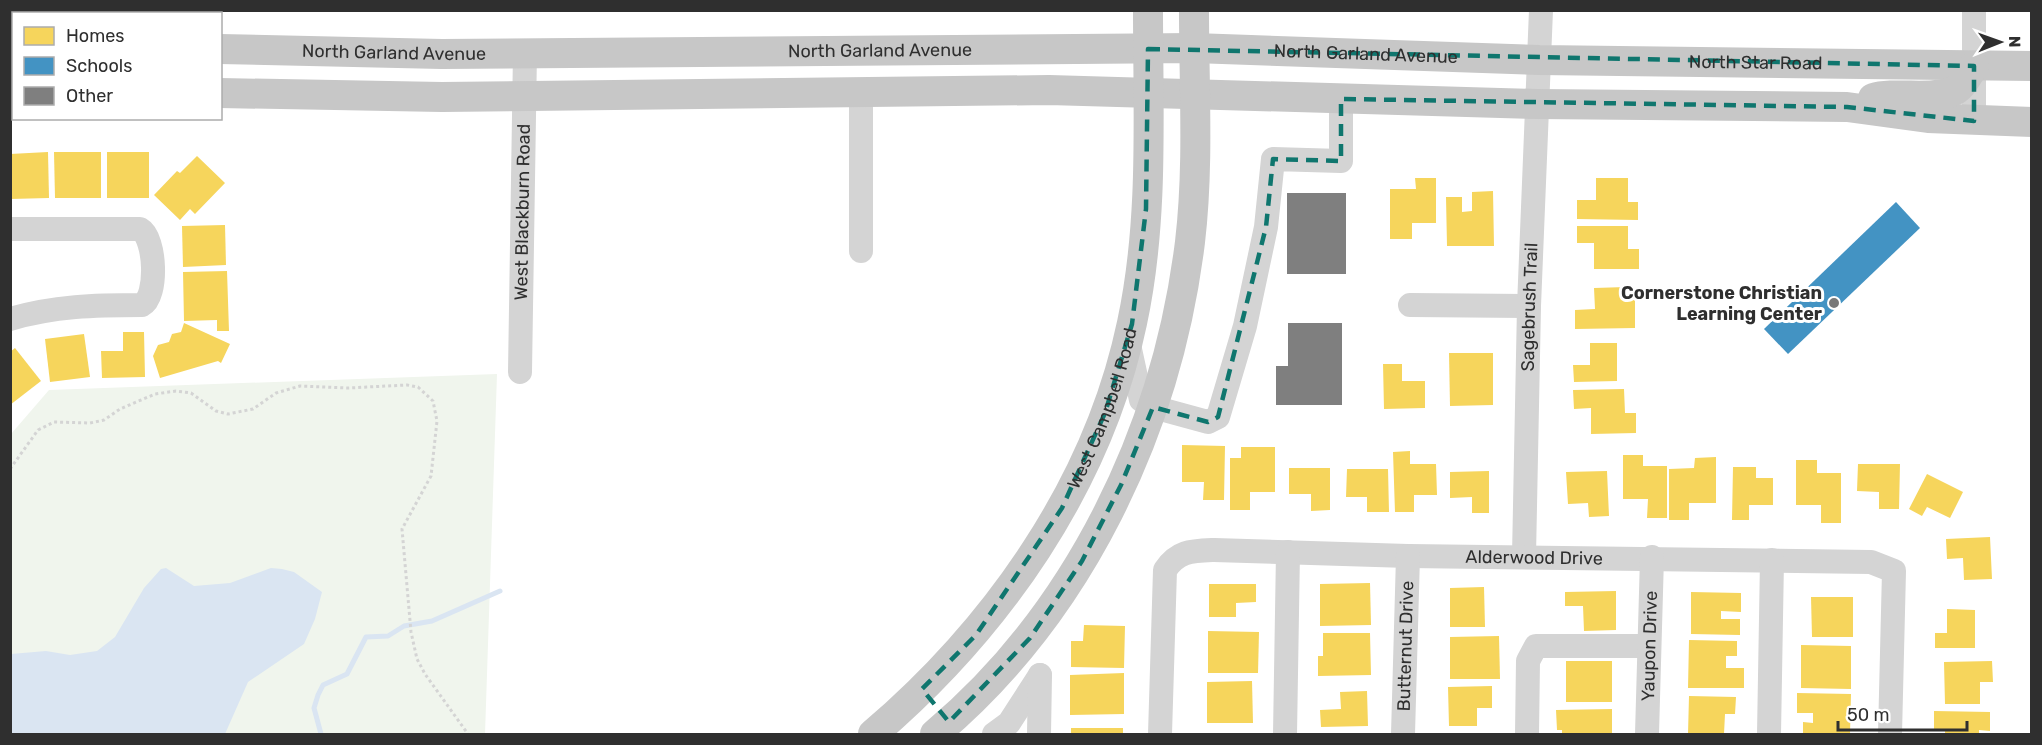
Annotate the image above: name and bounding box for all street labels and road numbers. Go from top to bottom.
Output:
street label: North Garland Avenue [788,39,972,62]
street label: North Garland Avenue [302,40,486,65]
street label: North Garland Avenue [1273,40,1458,68]
street label: North Star Road [1689,51,1823,74]
street label: West Blackburn Road [510,123,535,301]
street label: Sagebrush Trail [1517,242,1543,372]
street label: West Campbell Road [1063,326,1142,493]
street label: Alderwood Drive [1465,546,1603,570]
street label: Butternut Drive [1393,581,1418,712]
street label: Yaupon Drive [1637,591,1662,702]

